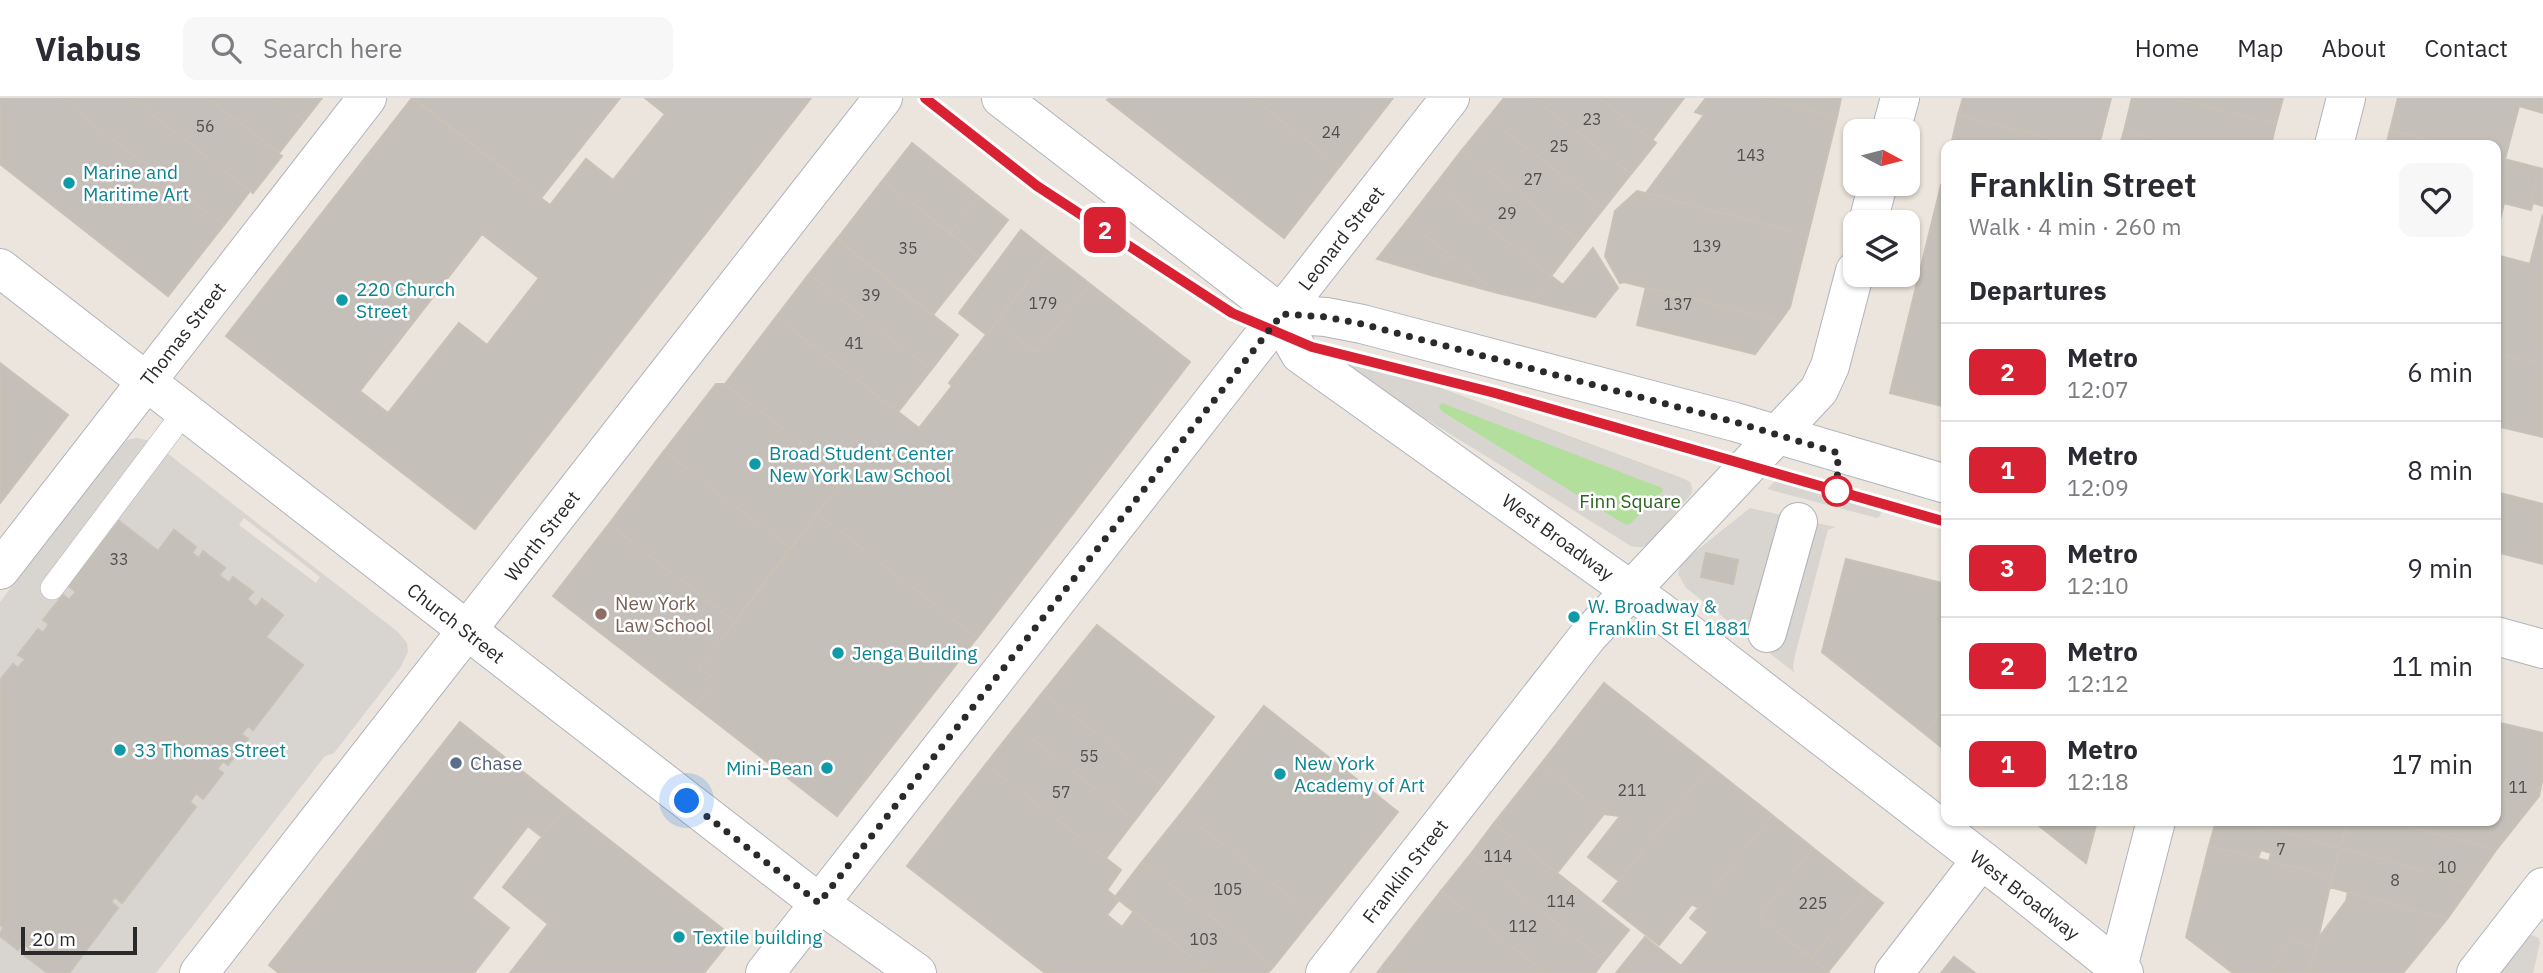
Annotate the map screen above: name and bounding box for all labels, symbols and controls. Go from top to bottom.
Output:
search box [183,17,673,80]
text: Viabus [35,27,141,70]
icon: search [207,29,245,67]
text: Search here [263,31,402,65]
text: Home [2135,32,2199,64]
text: Map [2237,32,2283,64]
text: About [2321,32,2386,64]
text: Contact [2424,32,2508,64]
house number: 23 [1582,109,1602,129]
house number: 56 [195,116,215,136]
north arrow [1843,119,1920,196]
map controls [1843,119,1920,287]
house number: 24 [1321,122,1341,142]
house number: 25 [1549,136,1569,156]
house number: 143 [1737,145,1765,165]
place label: Marine and Maritime Art [83,160,189,206]
text: Franklin Street [1969,163,2196,206]
button: heart [2399,163,2473,237]
house number: 27 [1523,169,1543,189]
marker: Marine and Maritime Art [61,175,77,191]
street label: Leonard Street [1293,181,1389,295]
house number: 29 [1497,203,1517,223]
line badge: 2 [1082,207,1128,253]
button: layers [1843,210,1920,287]
text: Walk · 4 min · 260 m [1969,211,2182,241]
text: 2 [1098,214,1112,246]
house number: 139 [1693,236,1721,256]
house number: 35 [898,238,918,258]
text: Departures [1969,273,2107,307]
street label: Thomas Street [135,277,231,391]
place label: 220 Church Street [356,277,455,323]
house number: 39 [861,285,881,305]
marker: 220 Church Street [334,292,350,308]
house number: 179 [1029,293,1057,313]
house number: 137 [1664,294,1692,314]
house number: 41 [844,333,864,353]
text: Metro [2067,340,2138,374]
text: 6 min [2407,355,2473,389]
text: 2 [2000,356,2015,388]
text: 12:07 [2067,374,2129,404]
text: Metro [2067,438,2138,472]
place label: Broad Student Center New York Law School [769,441,954,487]
text: 8 min [2407,453,2473,487]
text: 1 [2000,454,2015,486]
marker: Broad Student Center New York Law School [747,456,763,472]
text: 12:09 [2067,472,2129,502]
unlabelled marker [1822,476,1852,506]
street label: Worth Street [499,486,585,586]
street label: West Broadway [1497,488,1619,586]
park label: Finn Square [1579,489,1681,513]
text: Metro [2067,536,2138,570]
house number: 33 [109,549,129,569]
text: 9 min [2407,551,2473,585]
text: 3 [2000,552,2015,584]
text: 12:10 [2067,570,2129,600]
street label: Church Street [402,577,510,669]
place label: New York Law School [615,591,712,637]
place label: W. Broadway & Franklin St El 1881 [1588,594,1750,640]
marker: New York Law School [593,606,609,622]
marker: W. Broadway & Franklin St El 1881 [1566,609,1582,625]
text: Metro [2067,634,2138,668]
place label: Jenga Building [852,641,977,665]
marker: Jenga Building [830,645,846,661]
text: 11 min [2392,649,2473,683]
text: 2 [2000,650,2015,682]
text: 12:12 [2067,668,2129,698]
text: Metro [2067,732,2138,766]
place label: 33 Thomas Street [134,738,286,762]
marker: 33 Thomas Street [112,742,128,758]
house number: 55 [1079,746,1099,766]
text: 17 min [2392,747,2473,781]
text: 1 [2000,748,2015,780]
place label: Chase [470,751,522,775]
place label: New York Academy of Art [1294,751,1425,797]
marker: Chase [448,755,464,771]
place label: Mini-Bean [726,756,813,780]
marker: Mini-Bean [819,760,835,776]
marker: New York Academy of Art [1272,766,1288,782]
text: 12:18 [2067,766,2129,796]
house number: 11 [2508,777,2528,797]
house number: 211 [1618,780,1646,800]
house number: 57 [1051,782,1071,802]
your location [669,783,704,818]
street label: Franklin Street [1357,814,1453,928]
house number: 7 [2276,839,2286,859]
street label: West Broadway [1965,845,2085,946]
house number: 114 [1484,846,1512,866]
house number: 10 [2437,857,2457,877]
house number: 8 [2390,870,2400,890]
house number: 105 [1214,879,1242,899]
house number: 114 [1547,891,1575,911]
house number: 225 [1799,893,1827,913]
house number: 112 [1509,916,1537,936]
scale bar [21,924,136,956]
place label: Textile building [693,925,822,949]
text: 20 m [32,927,76,951]
marker: Textile building [671,929,687,945]
house number: 103 [1190,929,1218,949]

